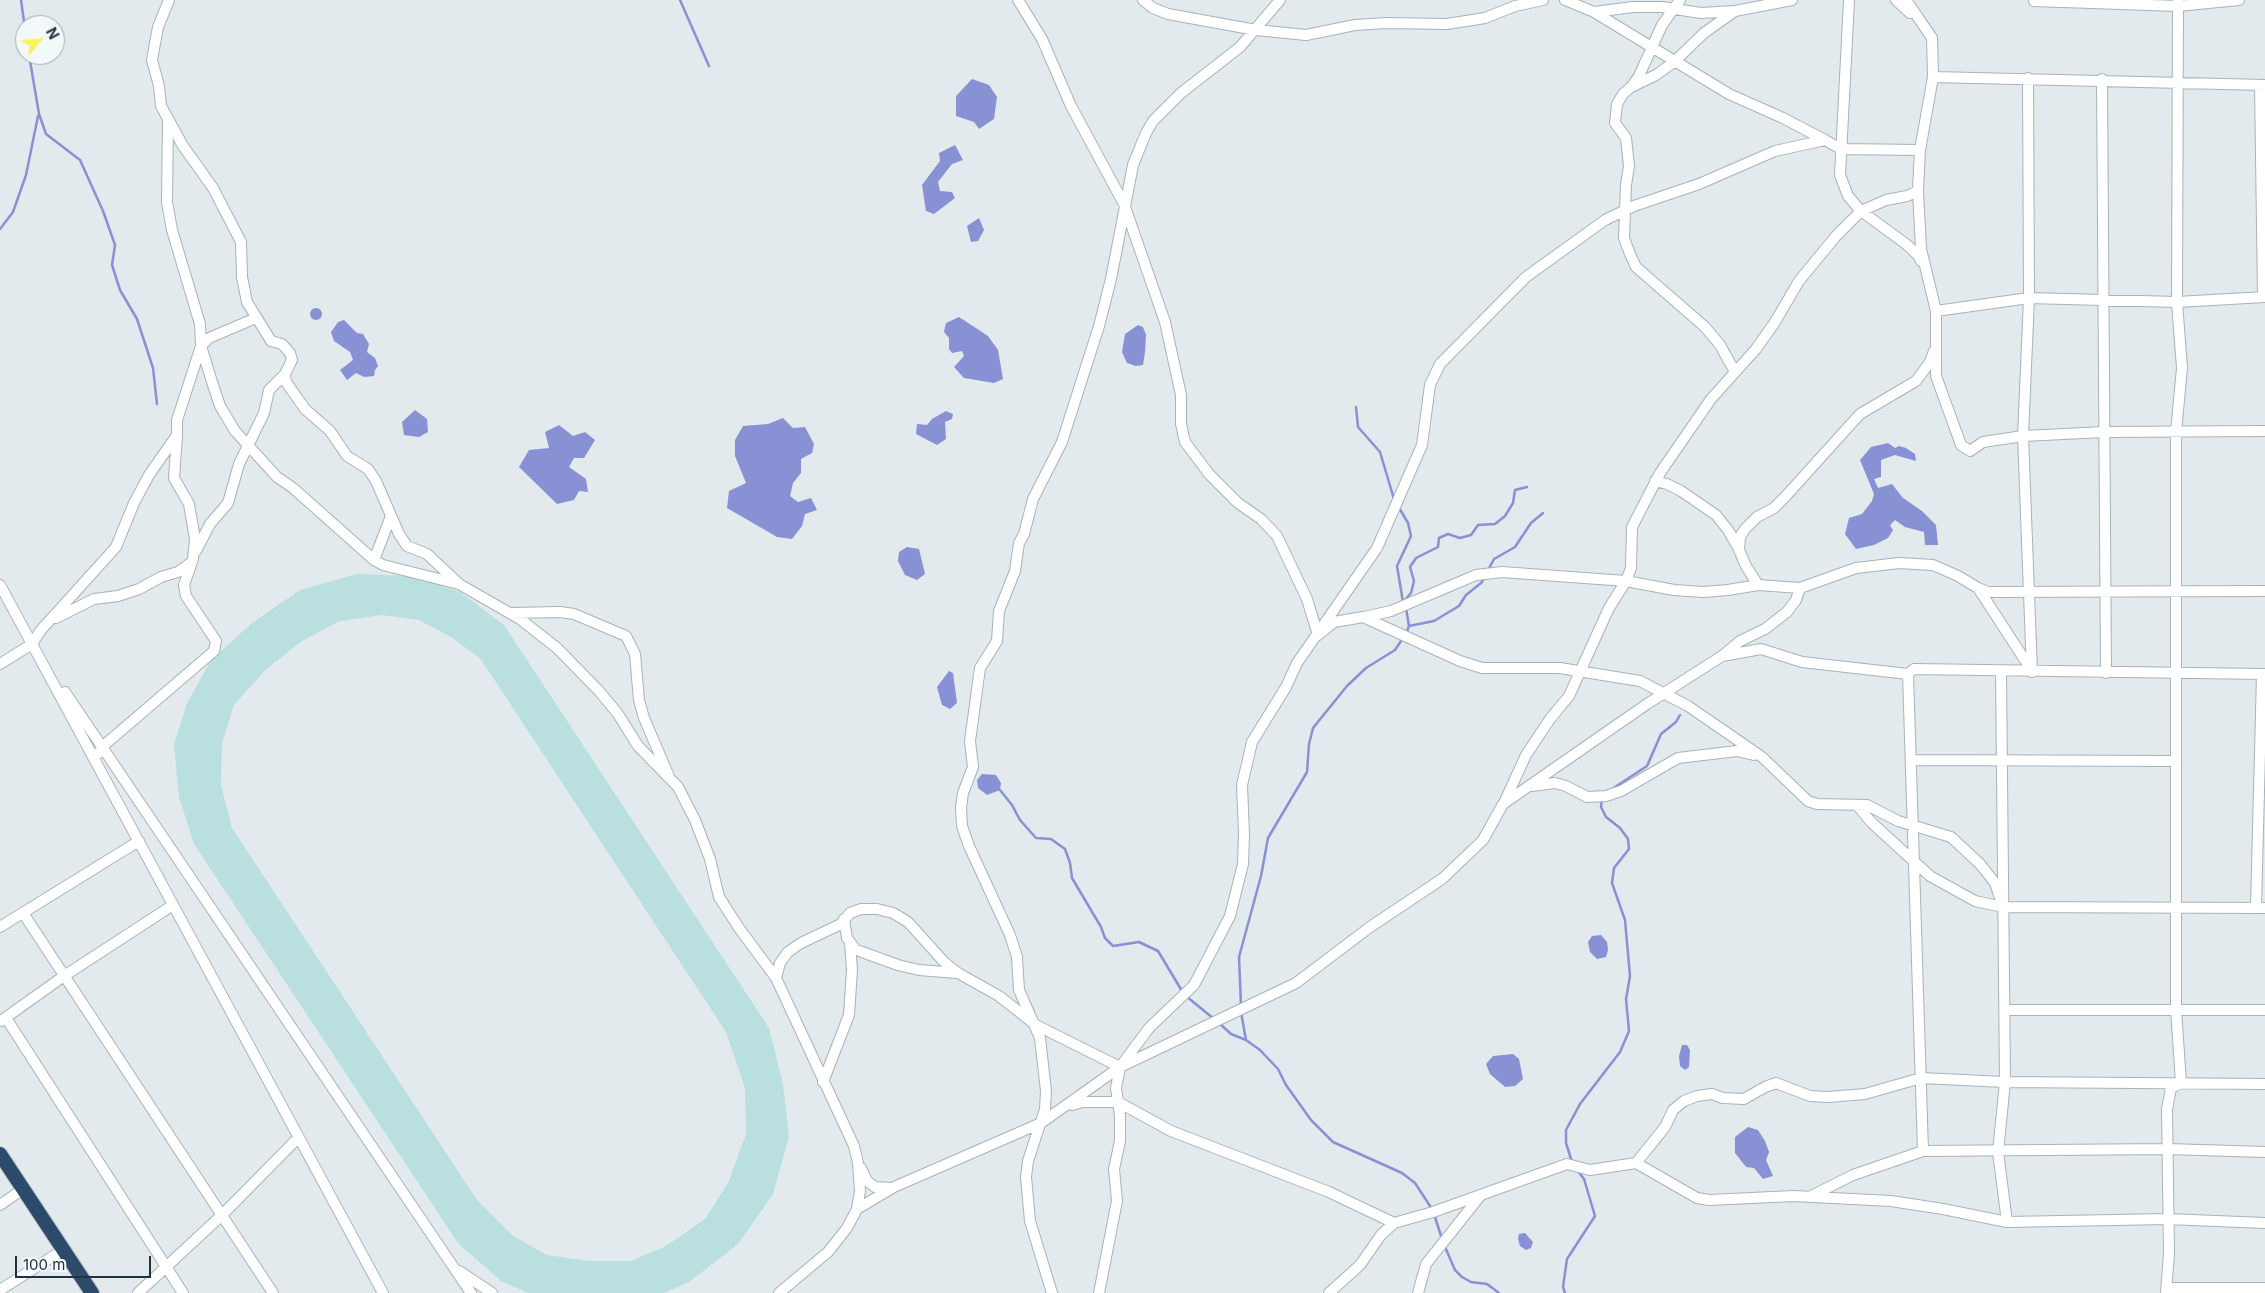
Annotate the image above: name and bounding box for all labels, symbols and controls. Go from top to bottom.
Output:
north arrow [15,15,65,65]
text: N [43,24,63,42]
scale bar [18,1246,154,1278]
text: 100 m [23,1255,65,1274]

